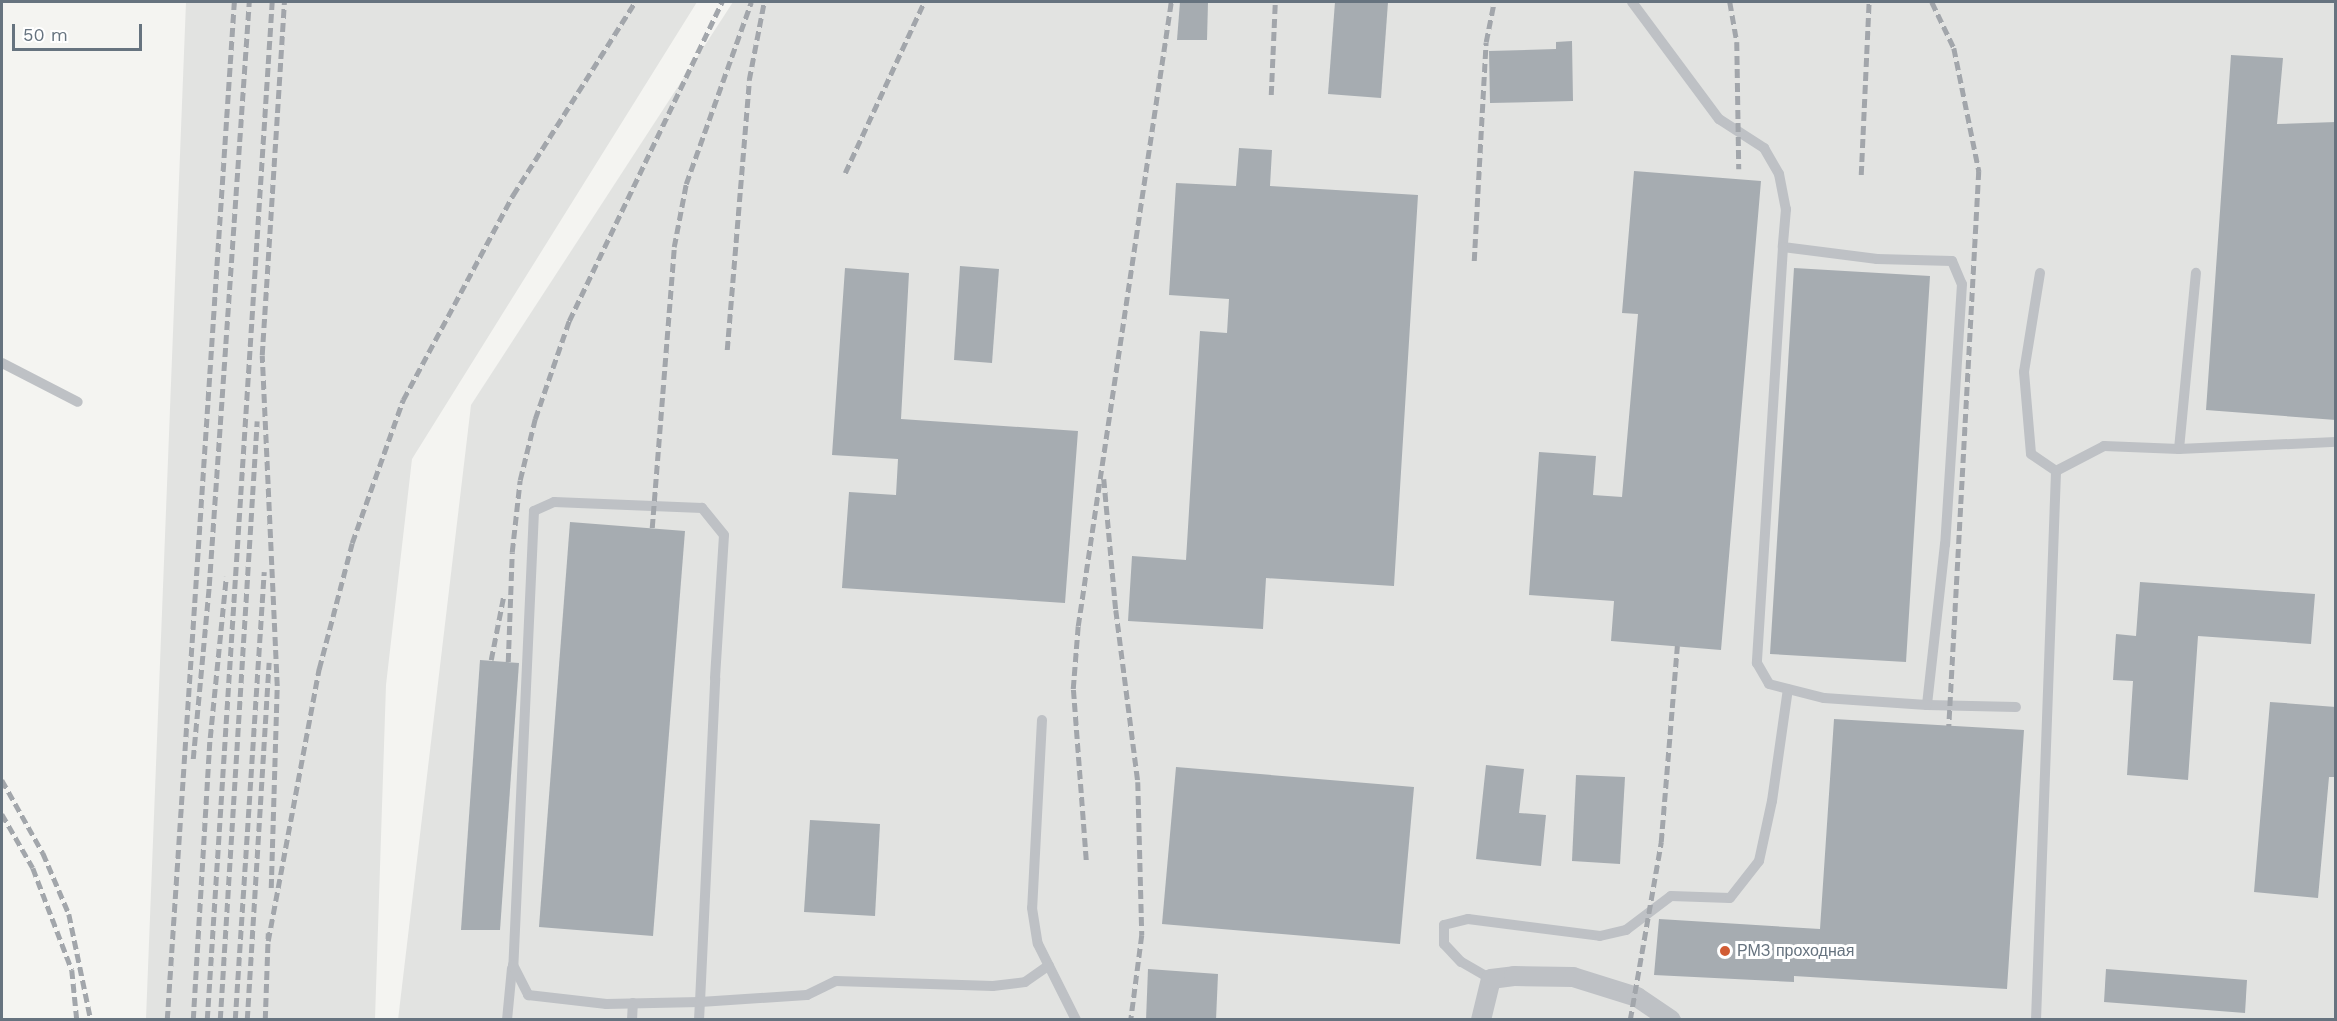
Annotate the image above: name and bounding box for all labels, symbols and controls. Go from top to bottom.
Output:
scale bar [15,12,146,50]
text: 50 m [23,24,68,45]
place label: РМЗ проходная [1737,941,1854,961]
marker: РМЗ проходная [1718,944,1732,958]

